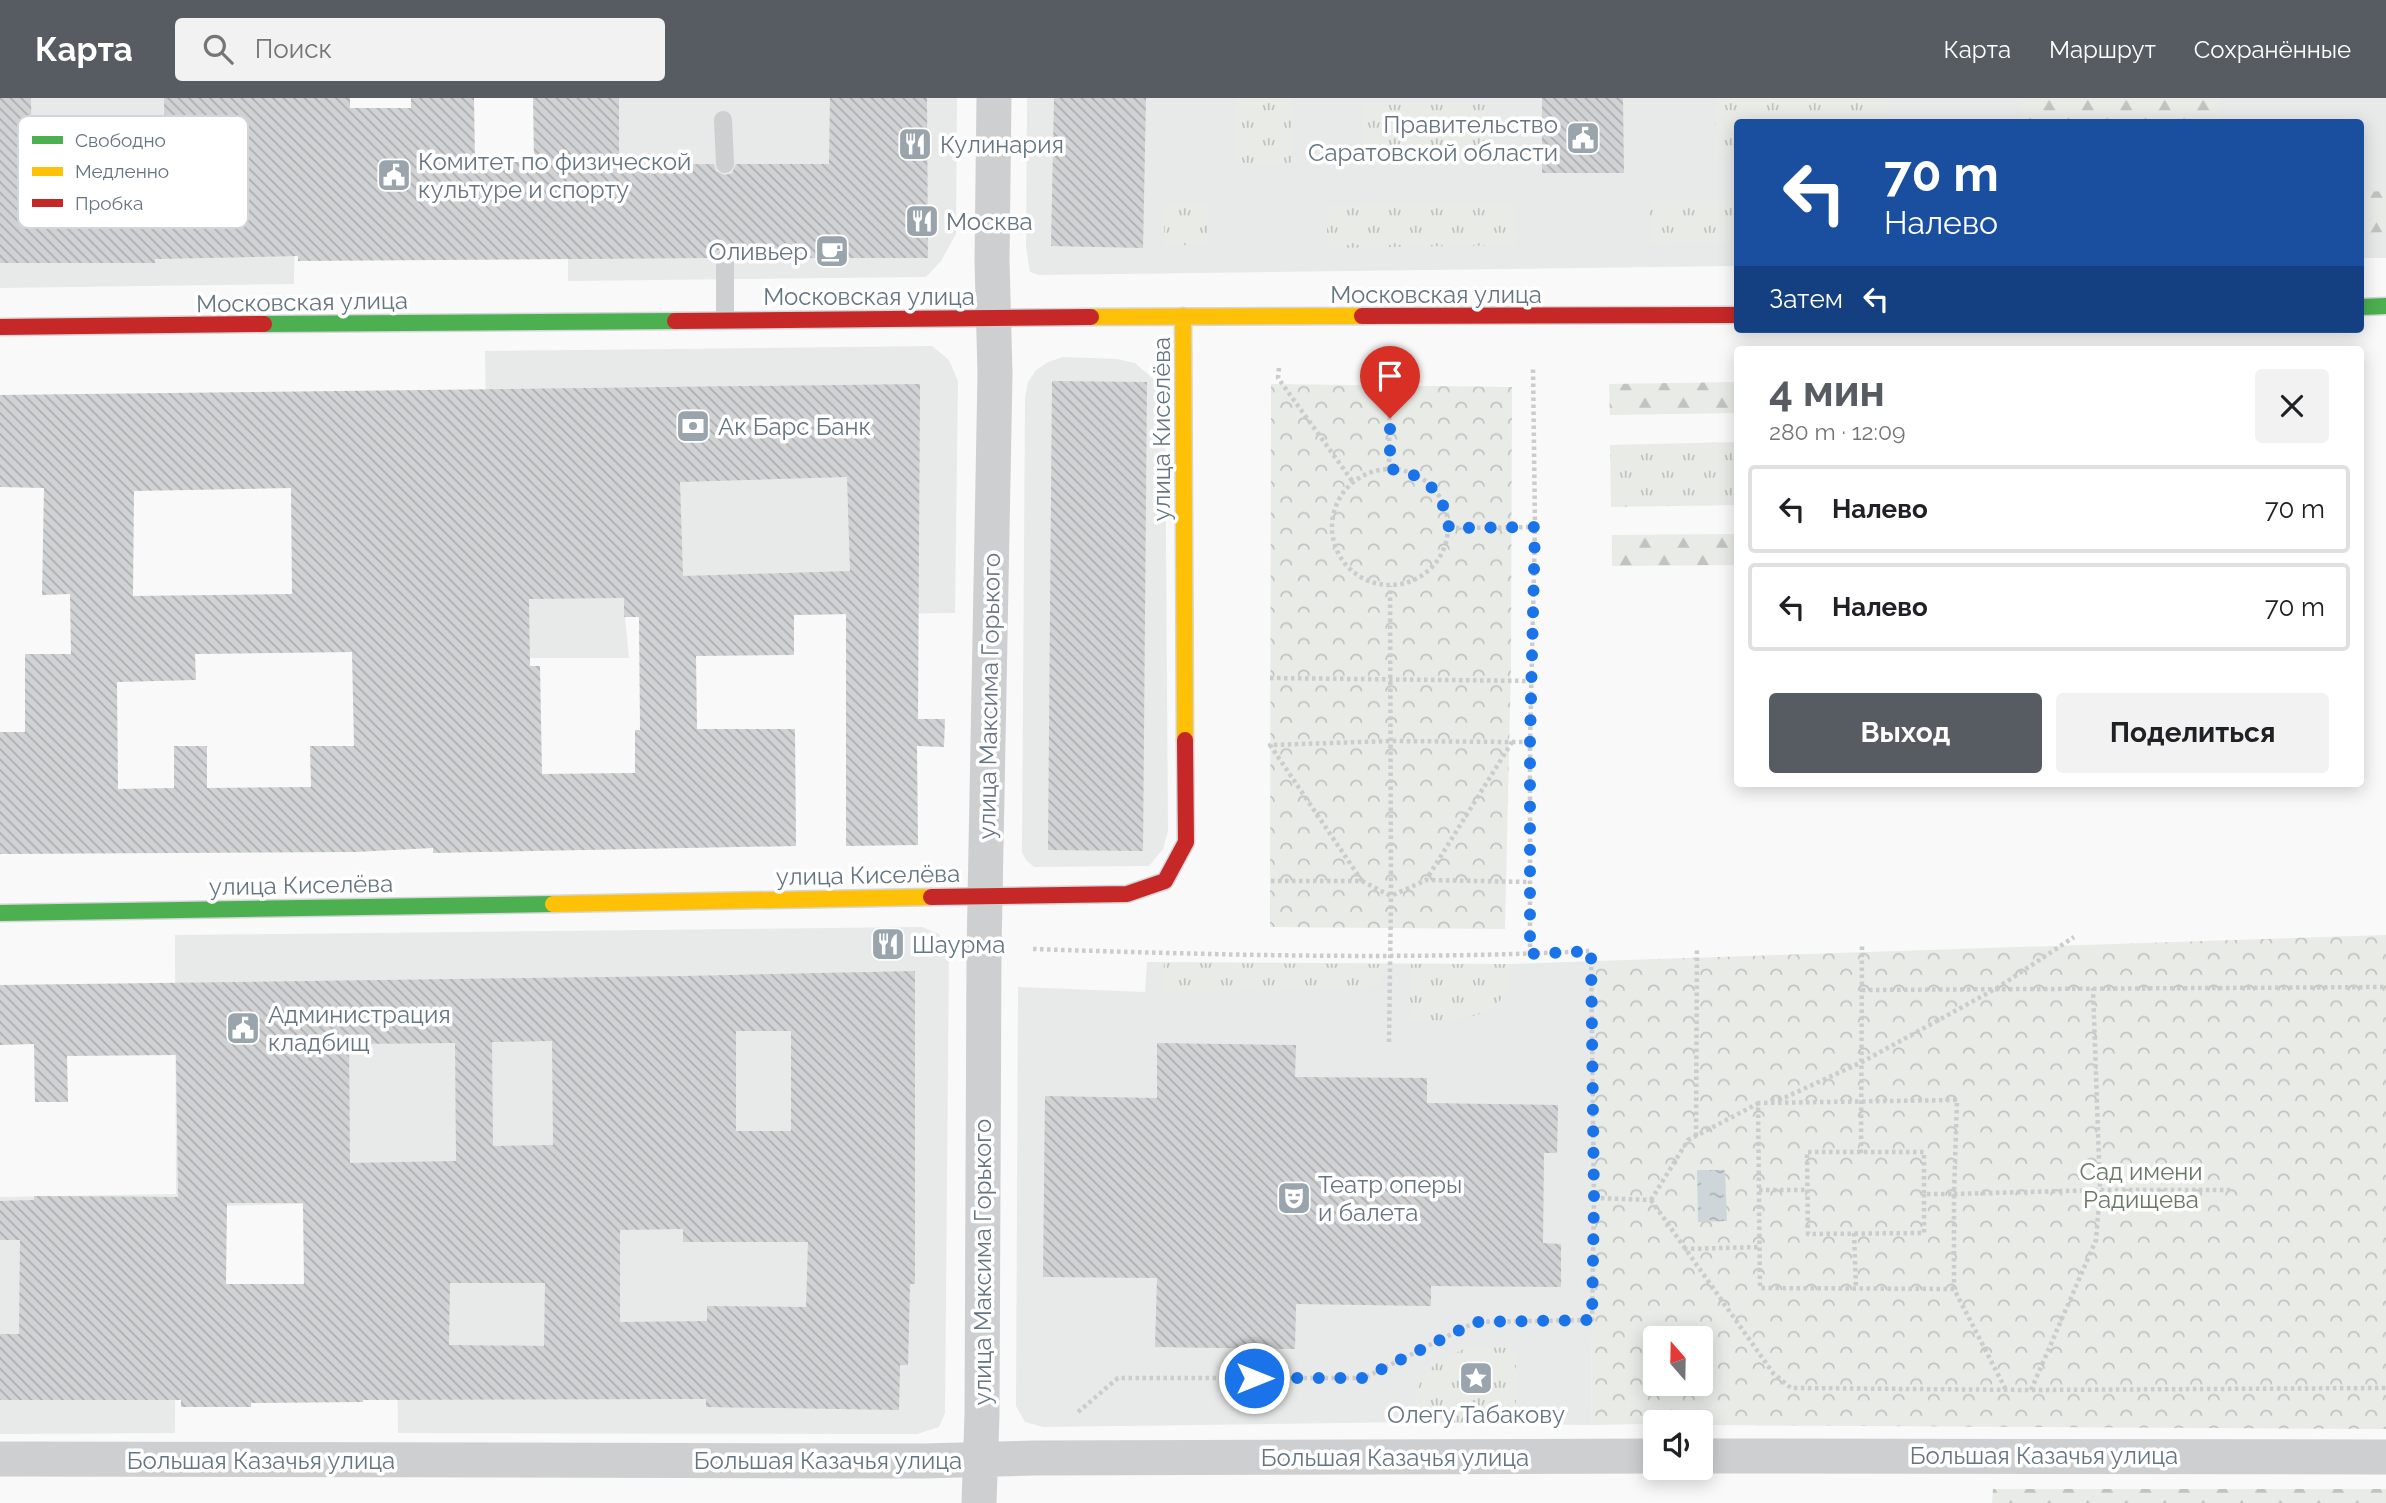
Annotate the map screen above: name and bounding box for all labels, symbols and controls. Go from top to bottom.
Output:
search box [175,18,665,81]
text: Карта [35,30,133,69]
icon: search [199,30,237,68]
text: Поиск [255,34,332,64]
text: Карта [1943,35,2011,64]
text: Маршрут [2049,35,2156,64]
text: Сохранённые [2194,35,2351,64]
place label: Правительство Саратовской области [1308,110,1558,167]
legend [18,116,248,228]
public building icon: Правительство Саратовской области [1564,119,1602,157]
restaurant icon: Кулинария [896,125,934,163]
text: Свободно [75,129,166,151]
place label: Кулинария [940,130,1064,159]
text: 70 m [1884,145,1999,202]
place label: Комитет по физической культуре и спорту [418,147,691,204]
icon: left [1769,147,1860,238]
public building icon: Комитет по физической культуре и спорту [375,156,413,194]
text: Медленно [75,160,169,182]
text: Пробка [75,192,143,214]
restaurant icon: Москва [903,202,941,240]
text: Налево [1884,204,1998,241]
place label: Москва [946,207,1033,236]
cafe icon: Оливьер [813,232,851,270]
place label: Оливьер [709,237,808,266]
street label: Московская улица [1330,280,1542,309]
icon: left [1857,280,1895,318]
street label: Московская улица [763,282,975,311]
text: Затем [1769,284,1843,314]
street label: Московская улица [196,286,408,318]
street label: улица Киселёва [1147,337,1176,521]
pin [1360,346,1420,418]
icon: arrive [1371,357,1409,395]
text: 4 мин [1769,367,1885,416]
button: close [2255,369,2329,443]
bank icon: Ак Барс Банк [674,407,712,445]
place label: Ак Барс Банк [718,412,871,441]
text: 280 m · 12:09 [1769,418,1905,445]
icon: left [1773,490,1811,528]
text: Налево [1832,494,1928,524]
text: 70 m [2265,494,2325,524]
street label: улица Максима Горького [972,552,1006,840]
icon: left [1773,588,1811,626]
text: Налево [1832,592,1928,622]
text: 70 m [2265,592,2325,622]
button: Выход [1769,693,2042,773]
button: Поделиться [2056,693,2329,773]
street label: улица Киселёва [776,859,960,891]
street label: улица Киселёва [209,869,393,901]
restaurant icon: Шаурма [869,925,907,963]
place label: Шаурма [912,930,1005,959]
place label: Администрация кладбищ [268,1000,451,1057]
public building icon: Администрация кладбищ [224,1009,262,1047]
street label: улица Максима Горького [968,1119,997,1405]
park label: Сад имени Радищева [2080,1157,2203,1214]
place label: Театр оперы и балета [1318,1170,1462,1227]
theatre icon: Театр оперы и балета [1275,1179,1313,1217]
north arrow [1643,1326,1713,1396]
map controls [1643,1326,1713,1480]
position arrow [1217,1341,1291,1415]
place icon: Олегу Табакову [1457,1359,1495,1397]
place label: Олегу Табакову [1387,1400,1565,1429]
button: sound [1643,1410,1713,1480]
street label: Большая Казачья улица [1910,1441,2178,1470]
street label: Большая Казачья улица [1261,1443,1529,1472]
street label: Большая Казачья улица [127,1446,395,1475]
street label: Большая Казачья улица [694,1446,962,1475]

